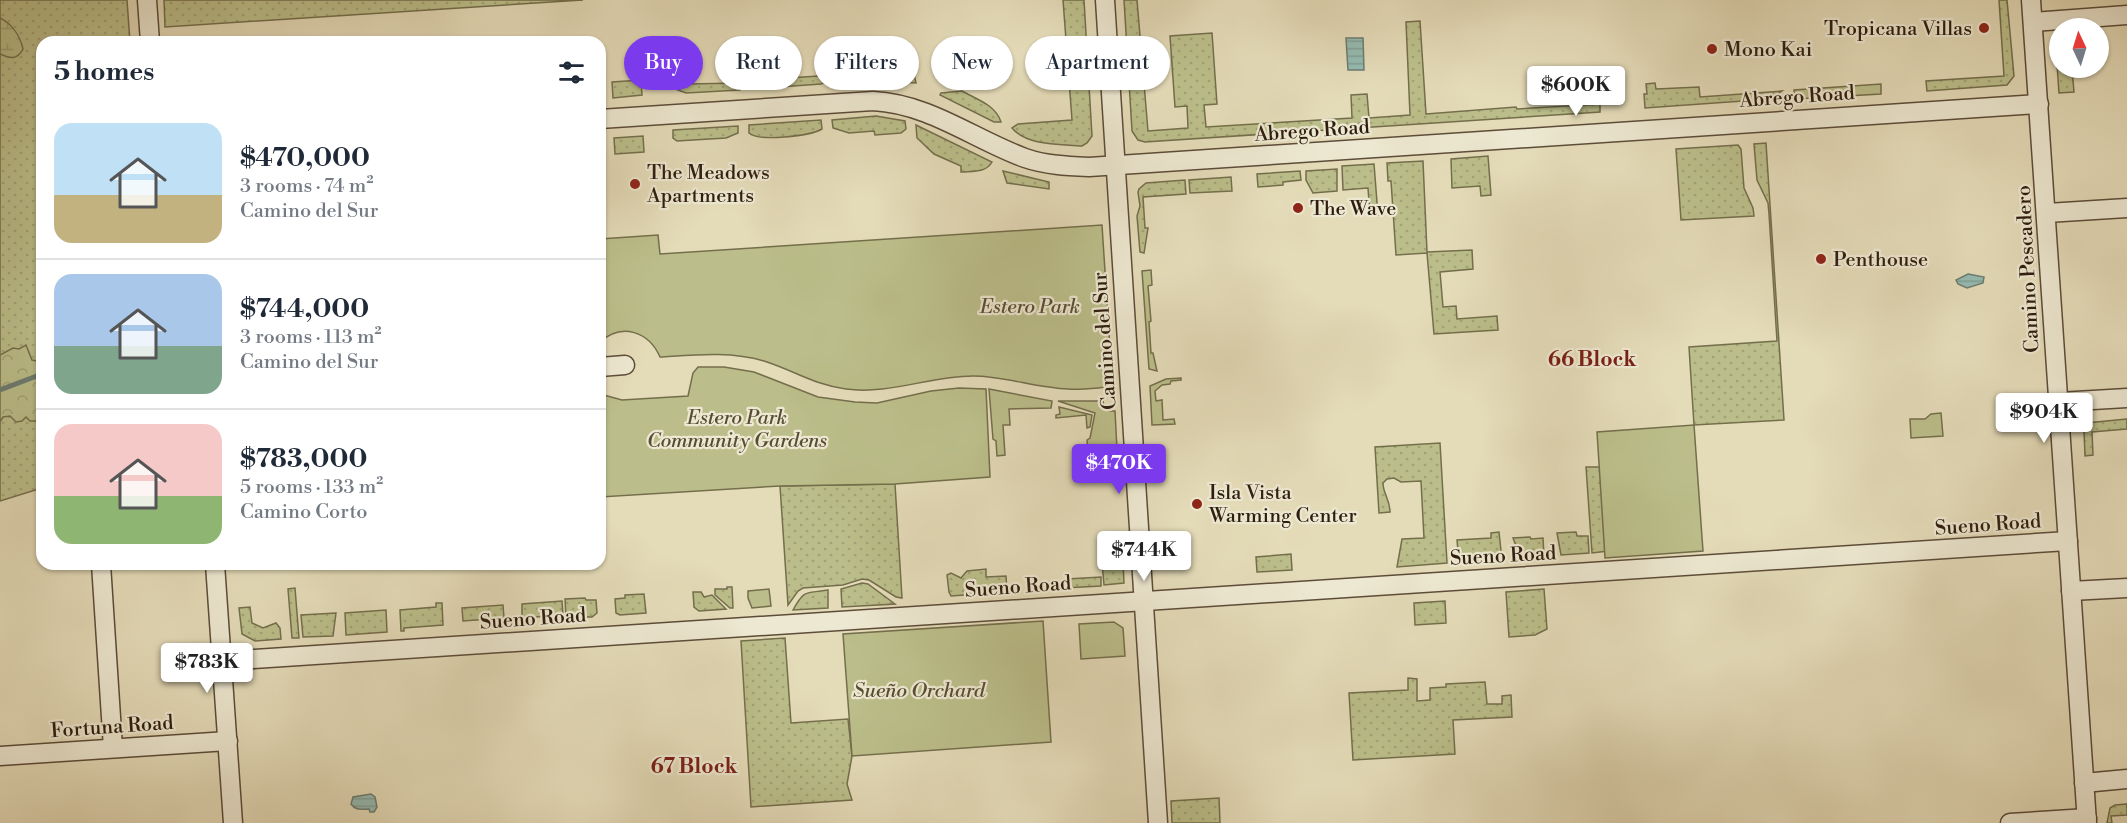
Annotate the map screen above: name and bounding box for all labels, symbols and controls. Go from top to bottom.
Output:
place label: Tropicana Villas [1824,17,1972,42]
north arrow [2049,18,2109,78]
map controls [2049,18,2109,78]
marker: Tropicana Villas [1977,21,1991,35]
chip: Buy [624,36,703,90]
chip: Rent [715,36,802,90]
chip: Filters [814,36,919,90]
chip: New [931,36,1013,90]
chip: Apartment [1025,36,1170,90]
place label: Mono Kai [1724,38,1813,63]
marker: Mono Kai [1705,42,1719,56]
text: 5 homes [54,56,154,88]
icon: filters [555,56,588,89]
pin: $600K [1534,66,1618,117]
text: $600K [1541,73,1611,98]
street label: Abrego Road [1738,81,1856,114]
street label: Abrego Road [1253,115,1371,148]
text: $470,000 [240,142,370,174]
icon: home [102,147,174,219]
place label: The Meadows Apartments [646,161,770,209]
text: 3 rooms · 74 m² [240,174,373,199]
marker: The Meadows Apartments [628,177,642,191]
street label: Camino Pescadero [2012,184,2045,353]
place label: The Wave [1310,197,1396,222]
text: Camino del Sur [240,199,378,224]
marker: The Wave [1291,201,1305,215]
place label: Penthouse [1833,248,1928,273]
marker: Penthouse [1814,252,1828,266]
street label: Camino del Sur [1088,271,1123,411]
text: $744,000 [240,293,369,325]
park label: Estero Park [979,295,1080,320]
icon: home [102,298,174,370]
text: 3 rooms · 113 m² [240,325,381,350]
district label: 66 Block [1548,347,1637,373]
text: Camino del Sur [240,350,378,375]
pin: $904K [2002,393,2086,444]
text: $904K [2010,400,2078,425]
park label: Estero Park Community Gardens [647,406,828,454]
text: $783,000 [240,443,367,475]
pin: $470K [1077,444,1161,495]
icon: home [102,448,174,520]
text: $470K [1086,451,1152,476]
text: 5 rooms · 133 m² [240,475,383,500]
place label: Isla Vista Warming Center [1208,481,1357,529]
marker: Isla Vista Warming Center [1190,497,1204,511]
text: Camino Corto [240,500,368,525]
street label: Sueno Road [1934,509,2043,542]
pin: $744K [1102,531,1186,582]
text: $744K [1111,538,1177,563]
street label: Sueno Road [1449,541,1558,572]
street label: Sueno Road [964,571,1073,604]
street label: Sueno Road [479,603,588,636]
pin: $783K [165,643,249,694]
text: $783K [175,650,239,675]
park label: Sueño Orchard [853,679,986,704]
street label: Fortuna Road [50,711,175,744]
district label: 67 Block [651,754,738,780]

